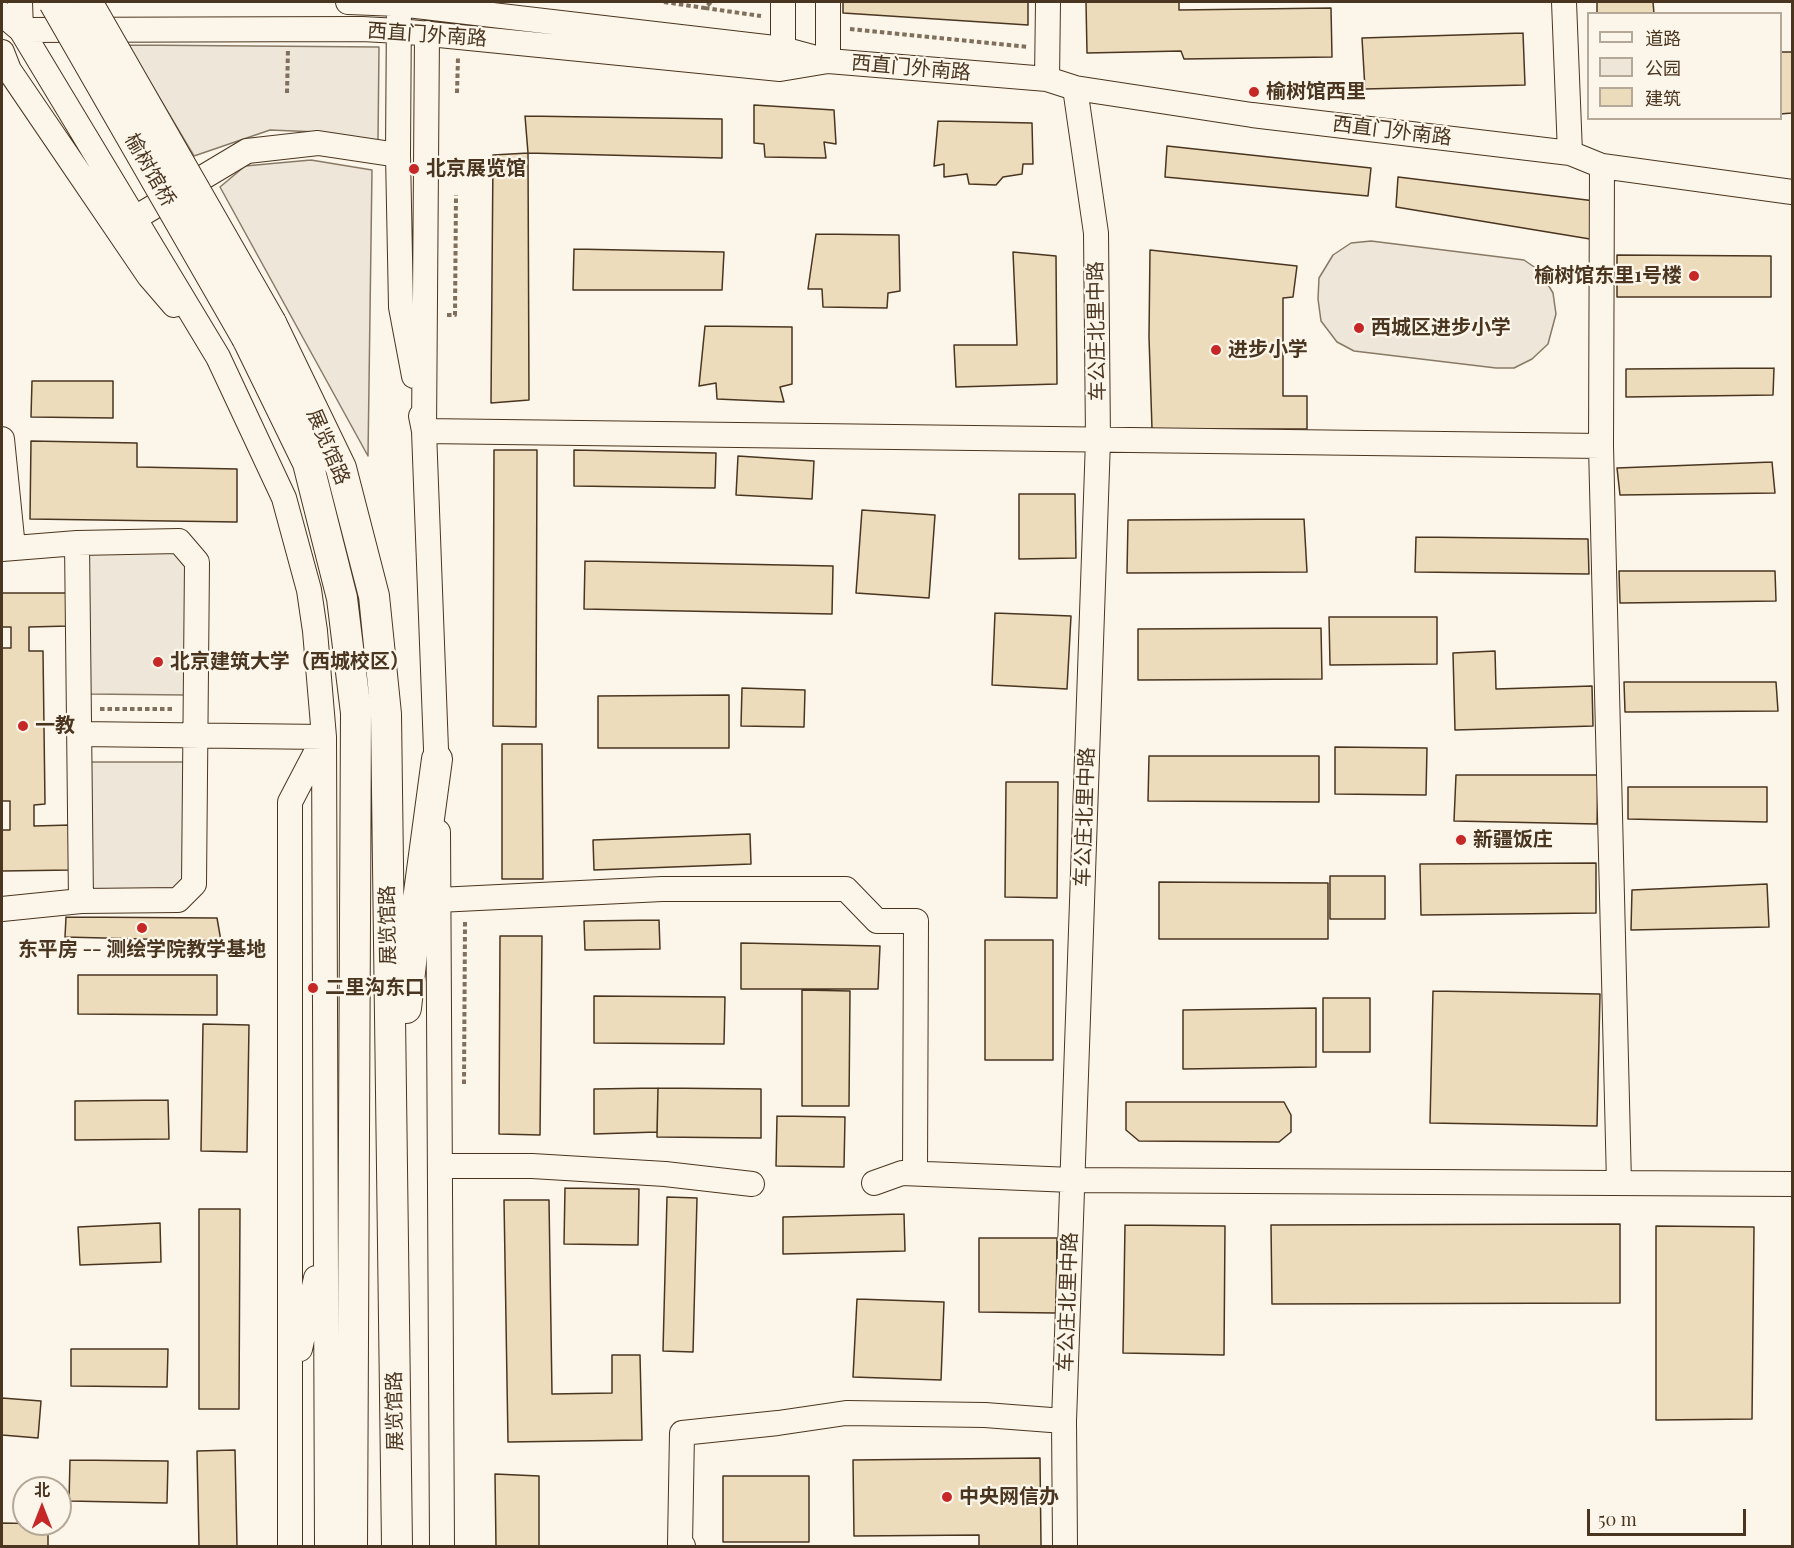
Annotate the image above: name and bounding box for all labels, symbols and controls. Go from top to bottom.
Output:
legend [1587,12,1782,120]
street label: 西直门外南路 [366,19,488,51]
text: 道路 [1645,26,1681,50]
street label: 西直门外南路 [850,51,972,85]
text: 公园 [1645,56,1681,80]
place label: 榆树馆西里 [1266,80,1366,104]
marker: 榆树馆西里 [1247,85,1261,99]
text: 建筑 [1645,86,1681,110]
street label: 西直门外南路 [1331,112,1453,150]
street label: 榆树馆桥 [120,129,180,211]
place label: 北京展览馆 [426,157,526,181]
marker: 北京展览馆 [407,162,421,176]
street label: 车公庄北里中路 [1084,261,1110,401]
place label: 榆树馆东里1号楼 [1534,264,1682,288]
marker: 榆树馆东里1号楼 [1687,269,1701,283]
place label: 西城区进步小学 [1371,316,1511,340]
marker: 西城区进步小学 [1352,321,1366,335]
place label: 进步小学 [1228,338,1308,362]
marker: 进步小学 [1209,343,1223,357]
street label: 展览馆路 [301,405,355,489]
place label: 北京建筑大学（西城校区） [170,650,410,674]
marker: 北京建筑大学（西城校区） [151,655,165,669]
place label: 一教 [35,714,75,738]
marker: 一教 [16,719,30,733]
street label: 车公庄北里中路 [1071,747,1099,887]
place label: 新疆饭庄 [1473,828,1553,852]
marker: 新疆饭庄 [1454,833,1468,847]
street label: 展览馆路 [375,885,401,965]
marker: 东平房 -- 测绘学院教学基地 [135,921,149,935]
place label: 东平房 -- 测绘学院教学基地 [18,938,266,962]
place label: 二里沟东口 [325,976,425,1000]
marker: 二里沟东口 [306,981,320,995]
street label: 车公庄北里中路 [1054,1232,1082,1372]
street label: 展览馆路 [382,1371,408,1451]
north arrow [12,1476,72,1536]
text: 北 [34,1479,50,1500]
place label: 中央网信办 [959,1485,1059,1509]
marker: 中央网信办 [940,1490,954,1504]
scale bar [1590,1497,1749,1535]
text: 50 m [1598,1507,1637,1531]

